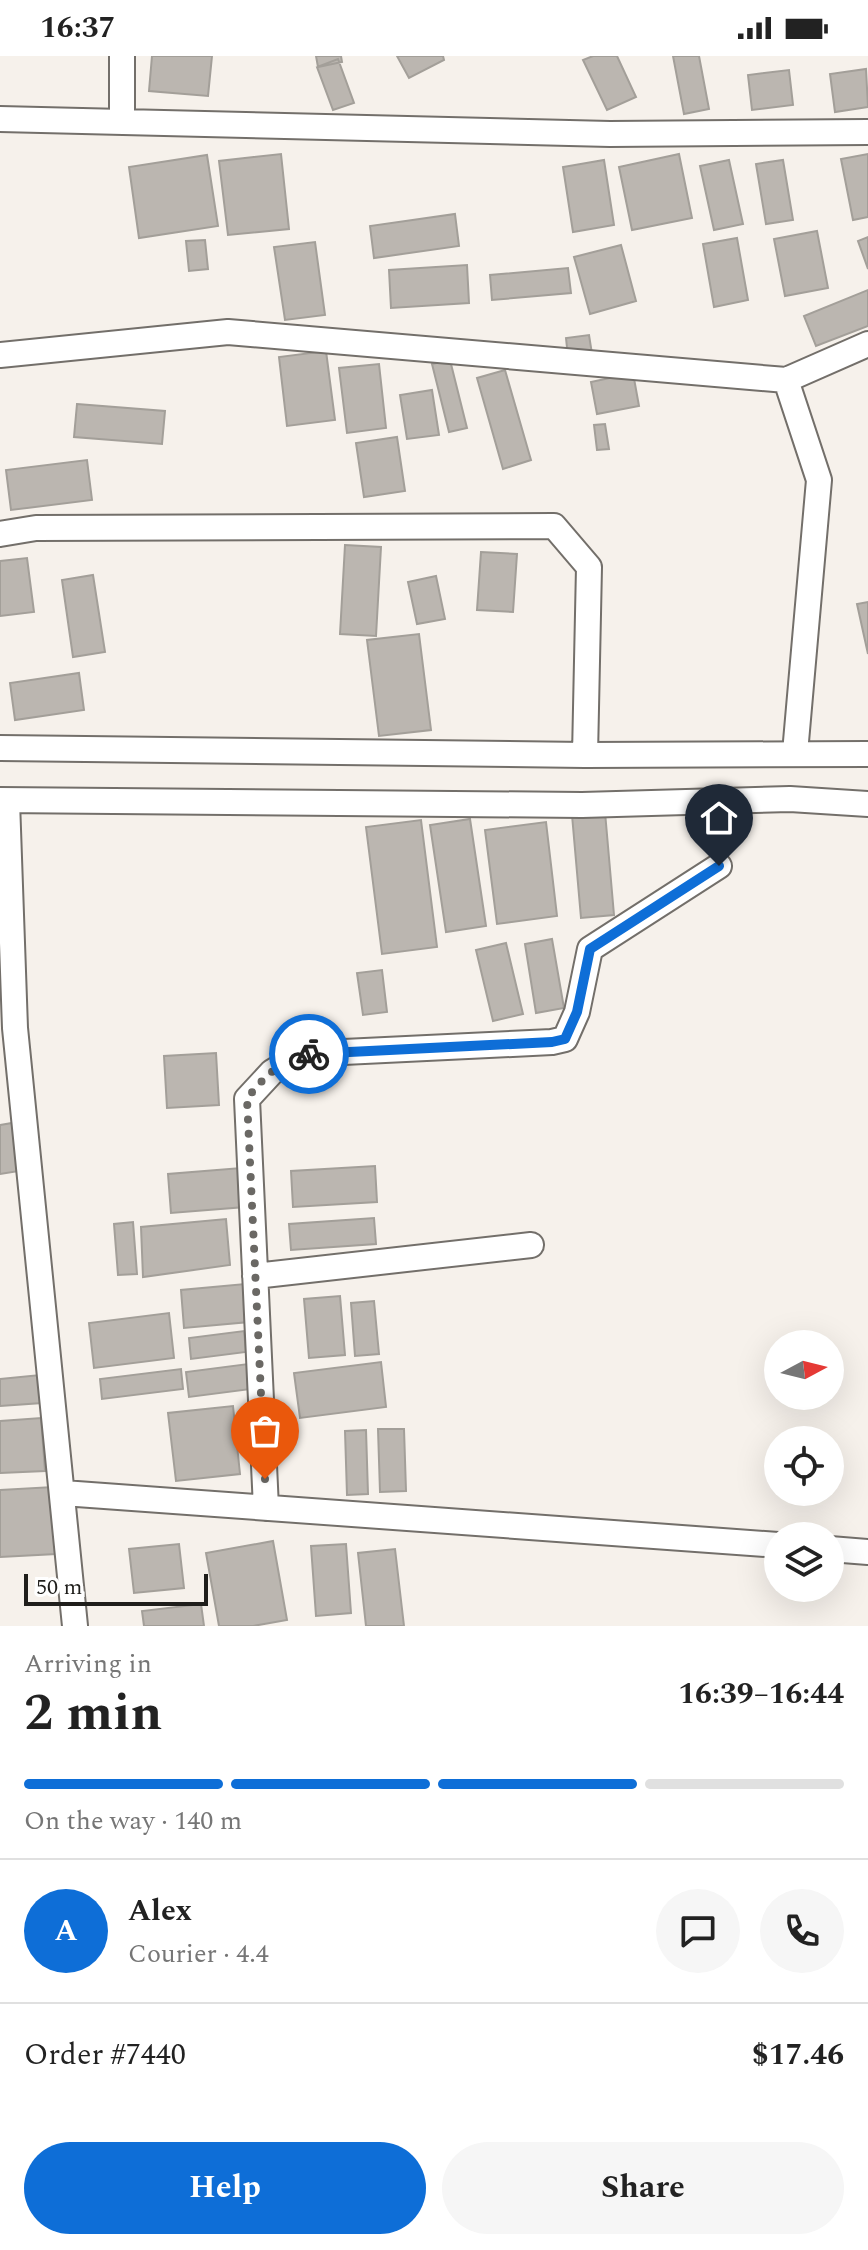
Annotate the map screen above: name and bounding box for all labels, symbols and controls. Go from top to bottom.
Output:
text: 16:37 [40,5,115,51]
pin [685,784,753,866]
icon: home [697,796,741,840]
courier [269,1014,349,1094]
icon: bike [287,1032,331,1076]
north arrow [764,1330,844,1410]
map controls [764,1330,844,1602]
pin [231,1397,299,1479]
icon: bag [243,1409,287,1453]
button: locate [764,1426,844,1506]
button: layers [764,1522,844,1602]
scale bar [24,1570,208,1606]
text: 50 m [36,1571,82,1604]
text: Arriving in [24,1644,152,1684]
text: 16:39–16:44 [678,1671,844,1717]
text: 2 min [24,1674,162,1753]
text: On the way · 140 m [24,1801,242,1841]
text: Alex [128,1888,192,1934]
button: chat [656,1889,740,1973]
button: phone [760,1889,844,1973]
text: A [54,1908,78,1954]
text: Courier · 4.4 [128,1934,269,1974]
text: Order #7440 [24,2032,186,2078]
text: $17.46 [752,2032,844,2078]
button: Help [24,2142,426,2234]
button: Share [442,2142,844,2234]

